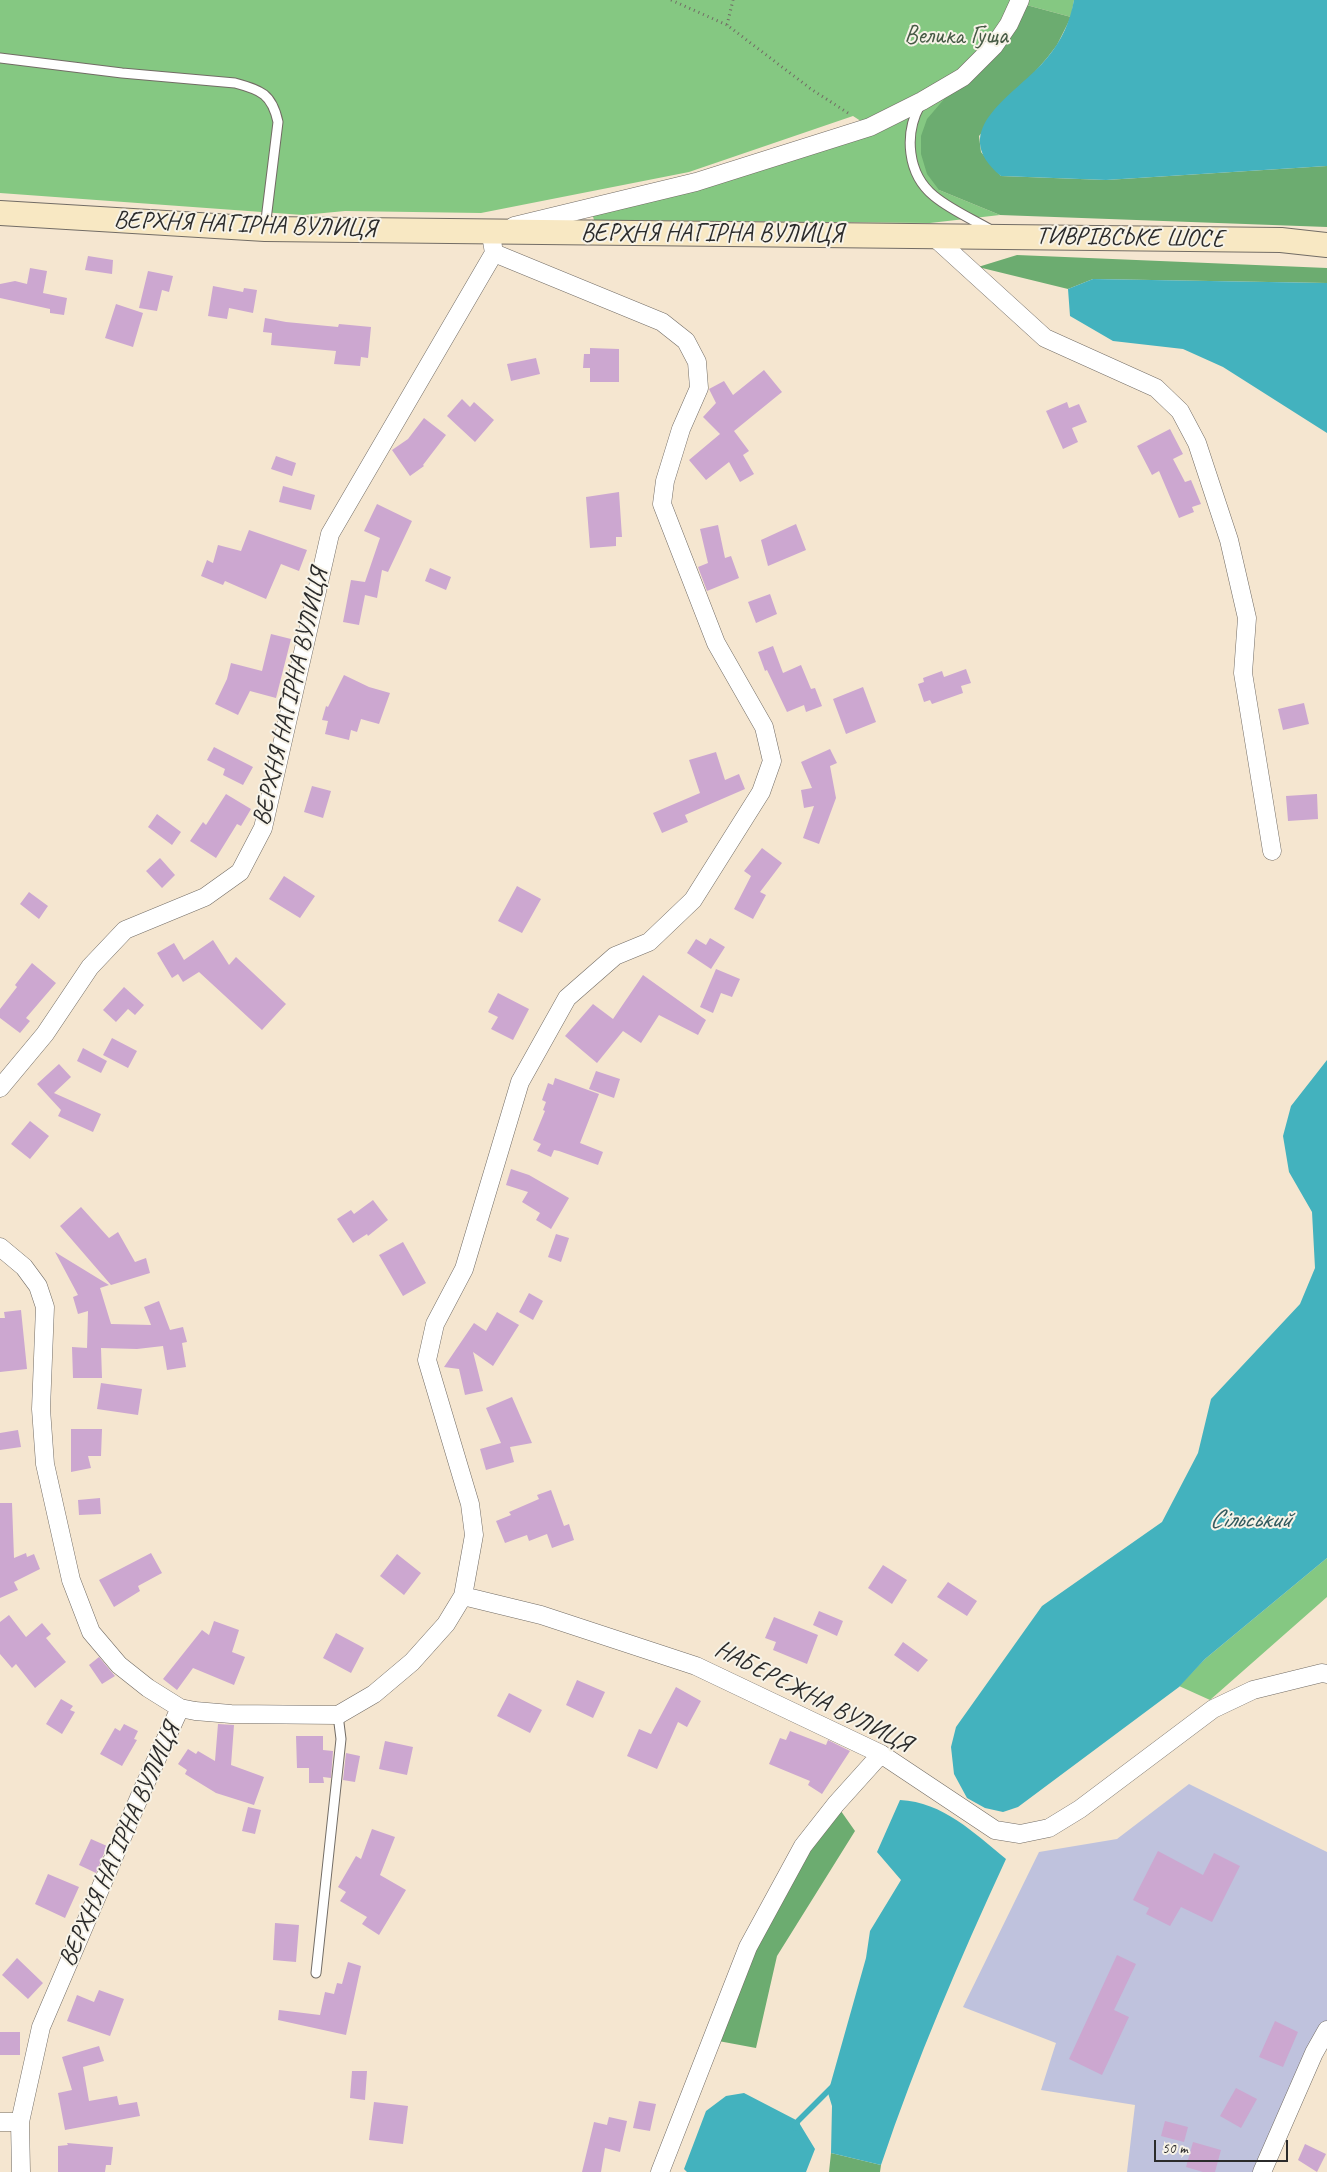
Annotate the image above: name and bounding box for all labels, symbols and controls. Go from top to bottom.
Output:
park label: Велика Гуща [904,21,1008,51]
street label: ВЕРХНЯ НАГІРНА ВУЛИЦЯ [113,205,377,245]
street label: ВЕРХНЯ НАГІРНА ВУЛИЦЯ [581,219,843,249]
street label: ТИВРІВСЬКЕ ШОСЕ [1036,221,1224,255]
street label: ВЕРХНЯ НАГІРНА ВУЛИЦЯ [247,566,335,828]
water label: Сільський [1209,1504,1291,1536]
street label: НАБЕРЕЖНА ВУЛИЦЯ [710,1634,916,1760]
street label: ВЕРХНЯ НАГІРНА ВУЛИЦЯ [53,1719,187,1971]
scale bar [1157,2130,1291,2162]
text: 50 m [1162,2139,1188,2158]

